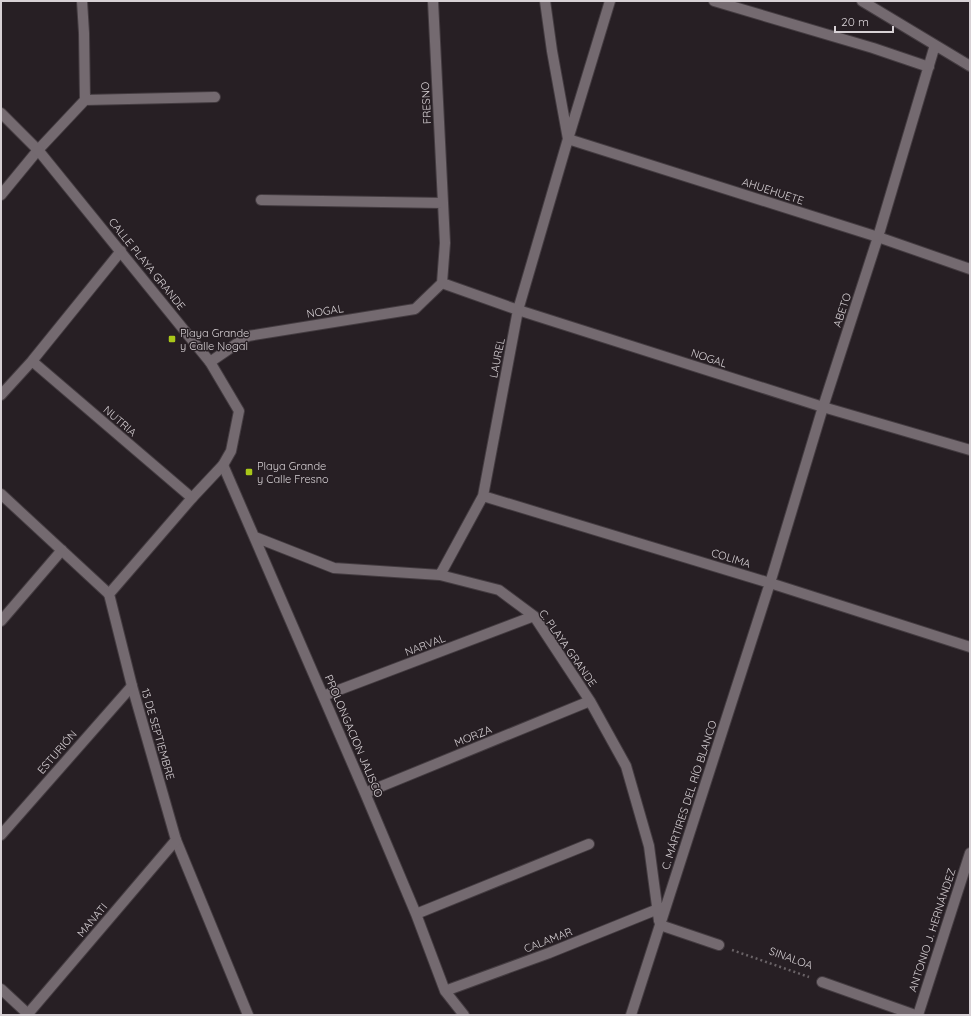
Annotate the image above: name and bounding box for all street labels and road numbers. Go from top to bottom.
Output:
street label: FRESNO [418,81,434,125]
street label: AHUEHUETE [740,174,806,208]
street label: CALLE PLAYA GRANDE [106,215,188,313]
street label: ABETO [830,291,854,329]
street label: NOGAL [306,301,345,321]
street label: LAUREL [486,337,508,379]
street label: NOGAL [689,346,729,370]
street label: NUTRIA [100,403,140,439]
street label: COLIMA [710,545,752,571]
street label: C. PLAYA GRANDE [536,607,600,689]
street label: NARVAL [403,631,447,659]
street label: PROLONGACION JALISCO [322,672,386,800]
street label: 13 DE SEPTIEMBRE [138,687,178,781]
street label: C. MÁRTIRES DEL RÍO BLANCO [658,719,720,871]
street label: MORZA [452,722,494,750]
street label: ESTURIÓN [34,727,80,777]
street label: ANTONIO J. HERNÁNDEZ [905,866,959,994]
street label: MANATI [74,900,110,940]
street label: CALAMAR [522,924,574,956]
street label: SINALOA [767,944,815,972]

